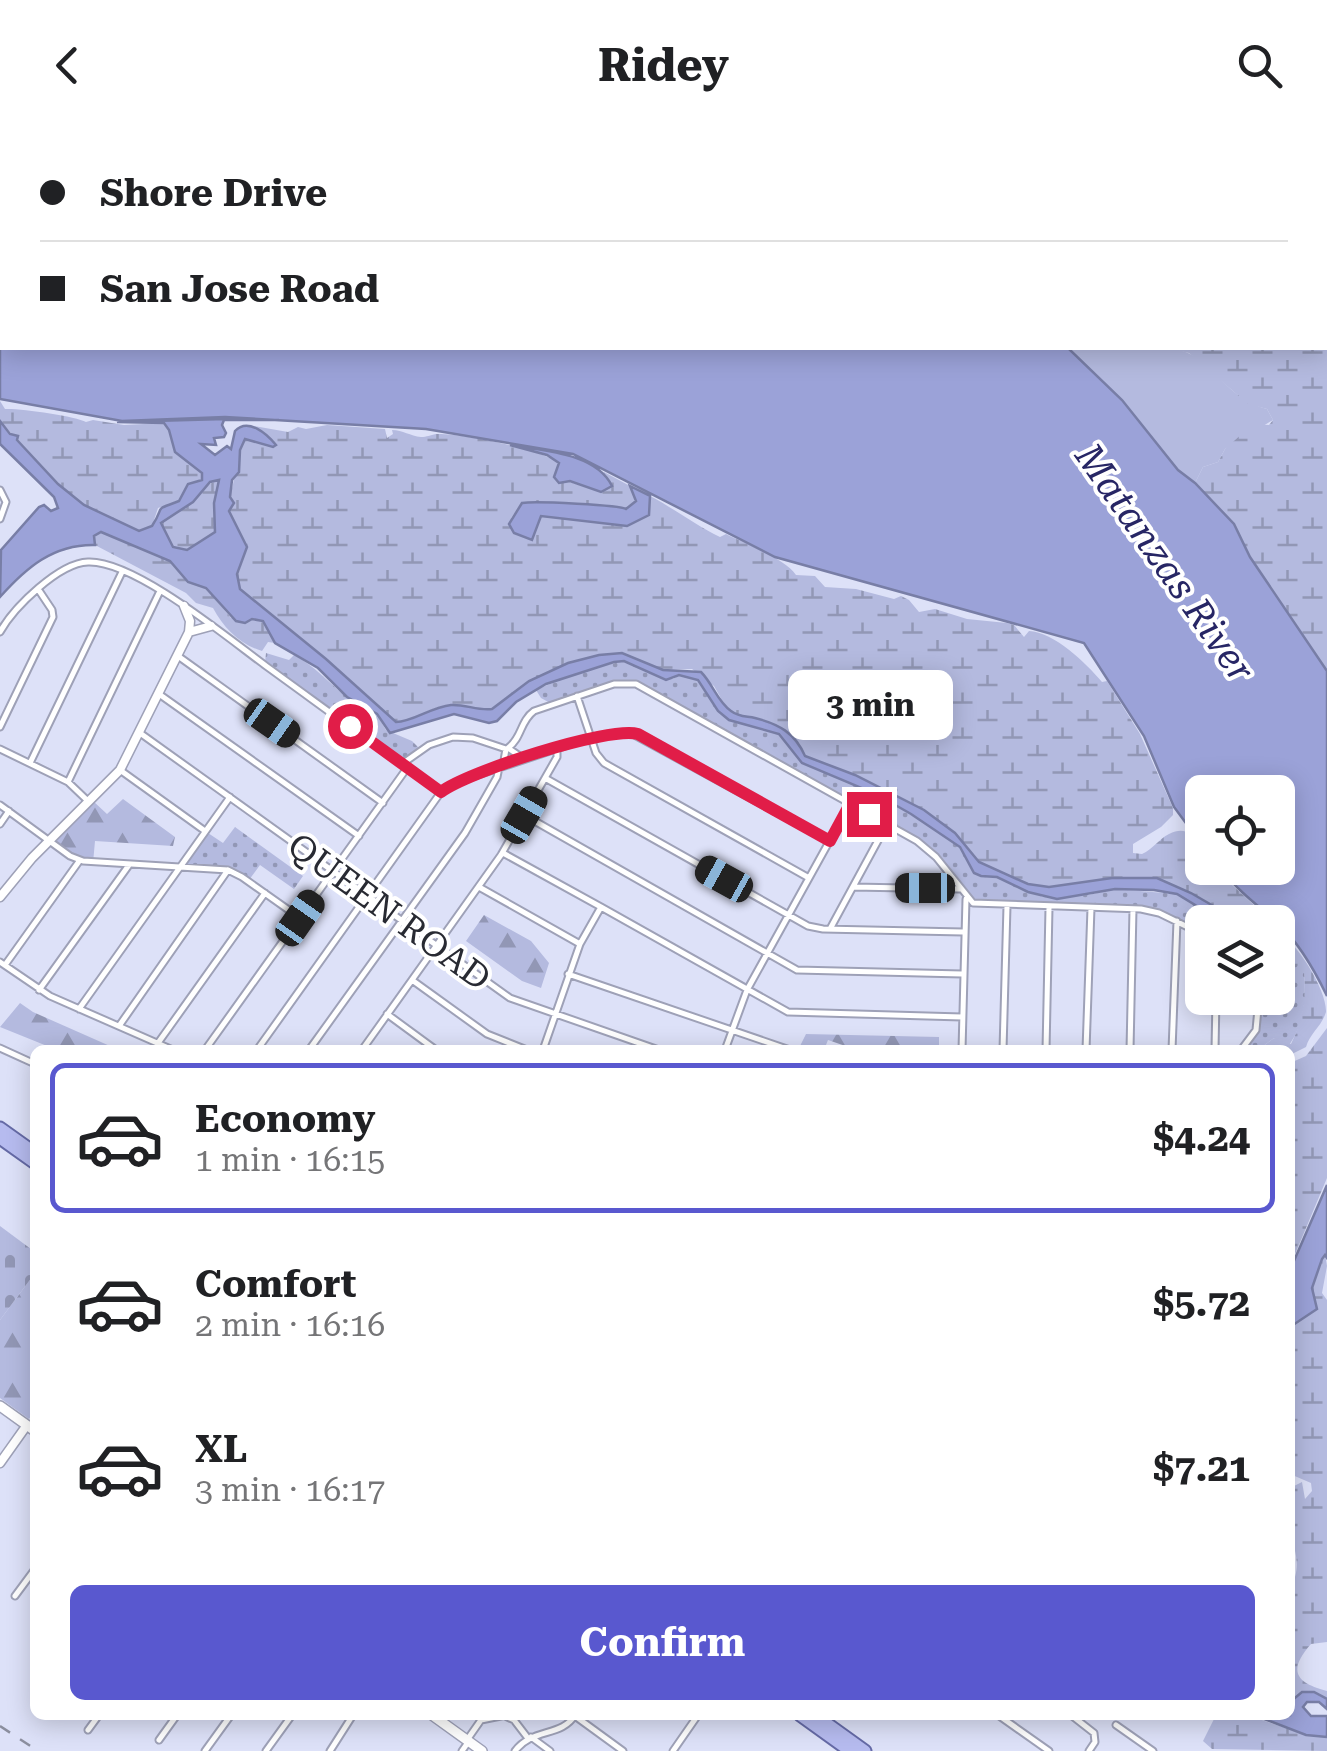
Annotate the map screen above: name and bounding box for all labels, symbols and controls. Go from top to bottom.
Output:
icon: back [40,38,95,93]
icon: search [1232,38,1287,93]
text: Ridey [598,39,729,92]
text: Shore Drive [100,171,327,215]
text: San Jose Road [100,267,379,311]
water label: Matanzas River [1066,435,1264,691]
callout: 3 min [786,669,952,739]
text: 3 min [826,686,915,724]
car [239,694,305,752]
route start [328,704,373,749]
map controls [1185,775,1295,1015]
button: locate [1185,775,1295,885]
car [496,782,552,848]
route end [847,792,892,837]
street label: QUEEN ROAD [280,825,498,999]
car [690,851,758,907]
car [895,873,955,903]
car [271,885,329,951]
button: layers [1185,905,1295,1015]
icon: car [75,1093,165,1183]
text: Economy [195,1097,375,1141]
text: $4.24 [1153,1116,1250,1160]
text: 1 min · 16:15 [195,1141,385,1179]
icon: car [75,1258,165,1348]
text: Comfort [195,1262,356,1306]
text: $5.72 [1153,1281,1250,1325]
text: 2 min · 16:16 [195,1306,385,1344]
icon: car [75,1423,165,1513]
text: XL [195,1427,247,1471]
text: $7.21 [1153,1446,1250,1490]
text: 3 min · 16:17 [195,1471,385,1509]
button: Confirm [70,1585,1255,1700]

